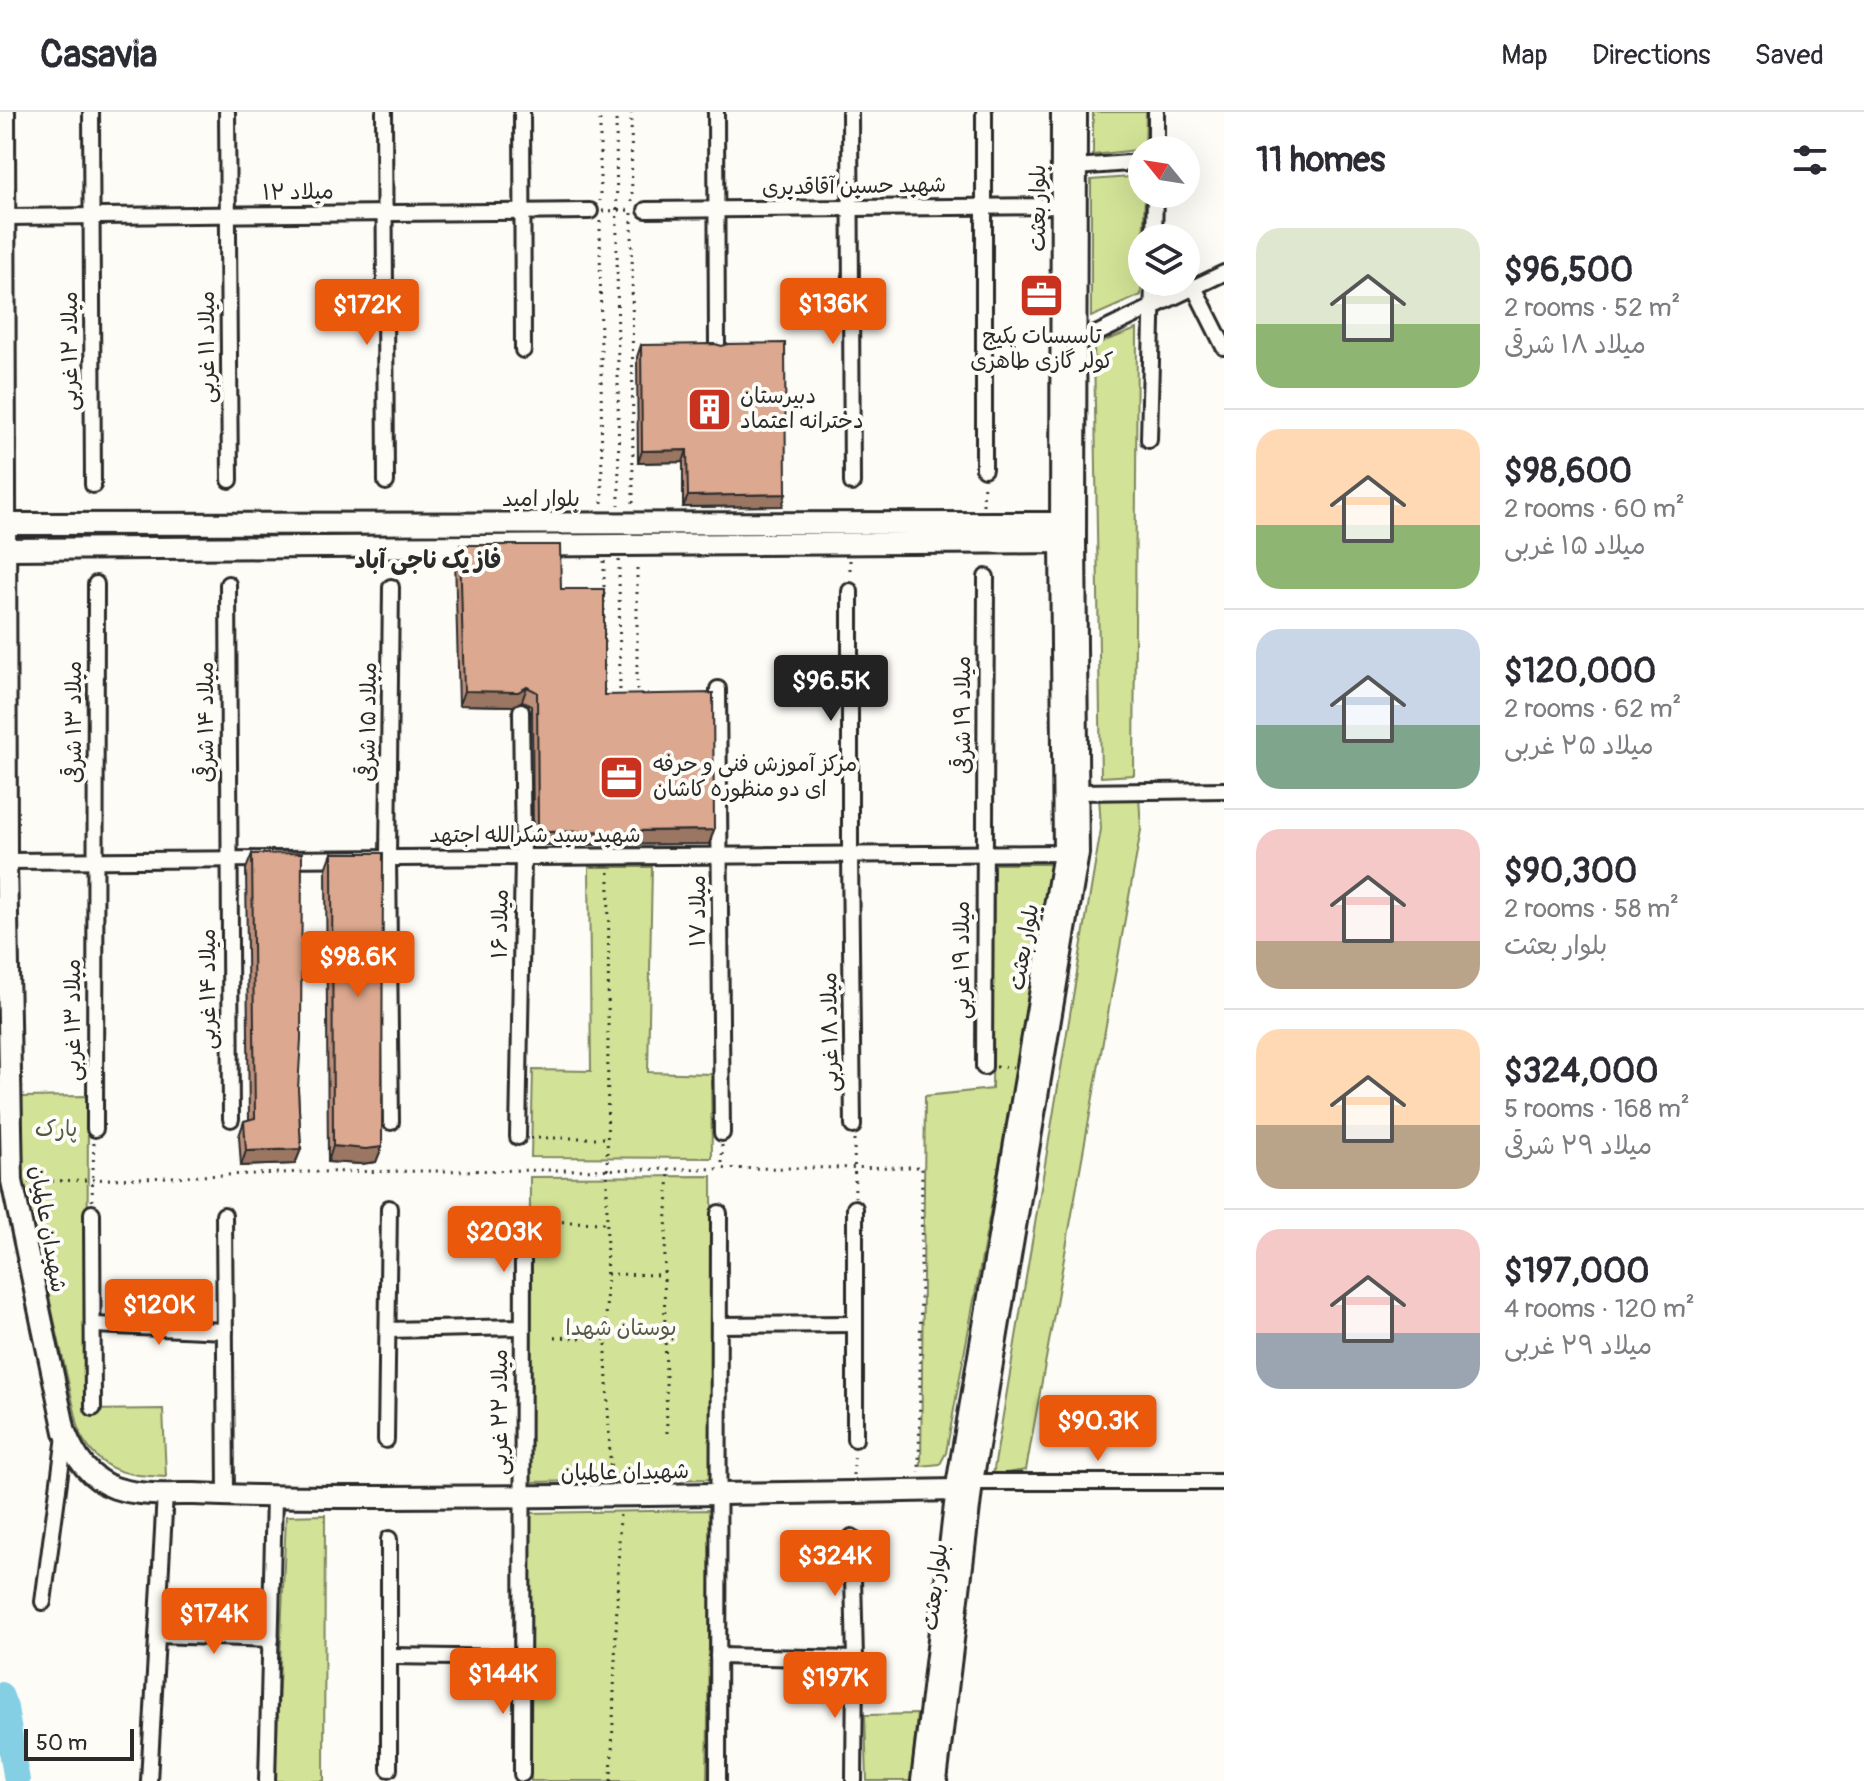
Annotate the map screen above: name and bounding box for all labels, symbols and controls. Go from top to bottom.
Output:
text: Casavia [40,31,157,79]
text: Map [1501,38,1548,73]
text: Directions [1592,38,1711,73]
text: Saved [1755,38,1824,73]
north arrow [1128,136,1200,208]
map controls [1128,136,1200,296]
icon: filters [1788,138,1832,182]
text: 11 homes [1256,139,1385,182]
street label: بلوار بعثت [1024,164,1052,252]
street label: شهید حسین آقاقدیری [762,170,946,202]
street label: میلاد ۱۲ [262,177,334,207]
button: layers [1128,224,1200,296]
text: $96,500 [1504,249,1633,292]
icon: home [1320,260,1416,356]
office icon: تاسیسات پکیج کولر گازی طاهری [1018,271,1066,319]
pin: $136K [777,278,889,346]
pin: $172K [311,279,423,347]
text: $136K [798,288,868,320]
text: $172K [333,289,401,321]
street label: میلاد ۱۲ غربی [56,291,84,411]
street label: میلاد ۱۱ غربی [193,291,221,403]
text: 2 rooms · 52 m² [1504,292,1680,324]
place label: تاسیسات پکیج کولر گازی طاهری [970,322,1114,375]
text: میلاد ۱۸ شرقی [1504,329,1646,361]
place label: دبیرستان دخترانه اعتماد [740,382,864,435]
building icon: دبیرستان دخترانه اعتماد [685,385,733,433]
text: $98,600 [1504,450,1632,493]
icon: home [1320,461,1416,557]
street label: بلوار امید [502,485,580,513]
text: 2 rooms · 60 m² [1504,493,1685,525]
text: میلاد ۱۵ غربی [1504,530,1646,562]
district label: فاز یک ناجی آباد [355,546,502,575]
text: $120,000 [1504,650,1656,693]
pin: $96.5K [766,655,896,723]
street label: میلاد ۱۹ شرقی [949,656,977,774]
street label: میلاد ۱۳ شرقی [60,661,88,783]
street label: میلاد ۱۴ شرقی [192,661,220,783]
icon: home [1320,661,1416,757]
street label: میلاد ۱۵ شرقی [353,662,383,782]
text: $96.5K [792,665,870,697]
text: 2 rooms · 62 m² [1504,693,1681,725]
text: میلاد ۲۵ غربی [1504,730,1654,762]
place label: مرکز آموزش فنی و حرفه ای دو منظوره کاشان [653,750,857,803]
office icon: مرکز آموزش فنی و حرفه ای دو منظوره کاشان [598,753,646,801]
street label: شهید سید شکرالله اجتهد [429,821,641,849]
text: $90,300 [1504,850,1637,893]
icon: home [1320,861,1416,957]
street label: میلاد ۱۷ [684,875,712,947]
street label: میلاد ۱۶ [485,889,515,959]
text: 2 rooms · 58 m² [1504,893,1679,925]
street label: میلاد ۱۹ غربی [948,901,976,1019]
street label: بلوار بعثت [1003,902,1045,992]
street label: میلاد ۱۴ غربی [194,928,222,1050]
text: بلوار بعثت [1504,930,1607,962]
pin: $98.6K [293,931,423,999]
text: $98.6K [319,941,397,973]
street label: میلاد ۱۳ غربی [59,959,87,1081]
street label: میلاد ۱۸ غربی [815,972,845,1092]
text: $324,000 [1504,1050,1658,1093]
icon: home [1320,1061,1416,1157]
text: 5 rooms · 168 m² [1504,1093,1690,1125]
park label: پارک [35,1115,77,1143]
text: میلاد ۲۹ شرقی [1504,1130,1652,1162]
street label: شهیدان عالمیان [23,1163,73,1295]
pin: $203K [448,1206,560,1274]
text: $203K [466,1216,542,1248]
text: $197,000 [1504,1250,1650,1293]
icon: home [1320,1261,1416,1357]
pin: $120K [103,1279,215,1347]
text: $120K [123,1289,195,1321]
text: 4 rooms · 120 m² [1504,1293,1695,1325]
park label: بوستان شهدا [565,1314,677,1342]
text: میلاد ۲۹ غربی [1504,1330,1652,1362]
street label: میلاد ۲۲ غربی [486,1349,514,1475]
pin: $90.3K [1033,1395,1163,1463]
text: $90.3K [1057,1405,1139,1437]
street label: شهیدان عالمیان [560,1457,690,1487]
pin: $324K [779,1530,891,1598]
text: $324K [798,1540,872,1572]
street label: بلوار بعثت [916,1542,954,1632]
pin: $174K [158,1588,270,1656]
text: $174K [180,1598,248,1630]
pin: $144K [447,1648,559,1716]
pin: $197K [779,1652,891,1720]
text: $144K [468,1658,538,1690]
text: $197K [801,1662,869,1694]
scale bar [24,1725,134,1761]
text: 50 m [36,1729,87,1757]

